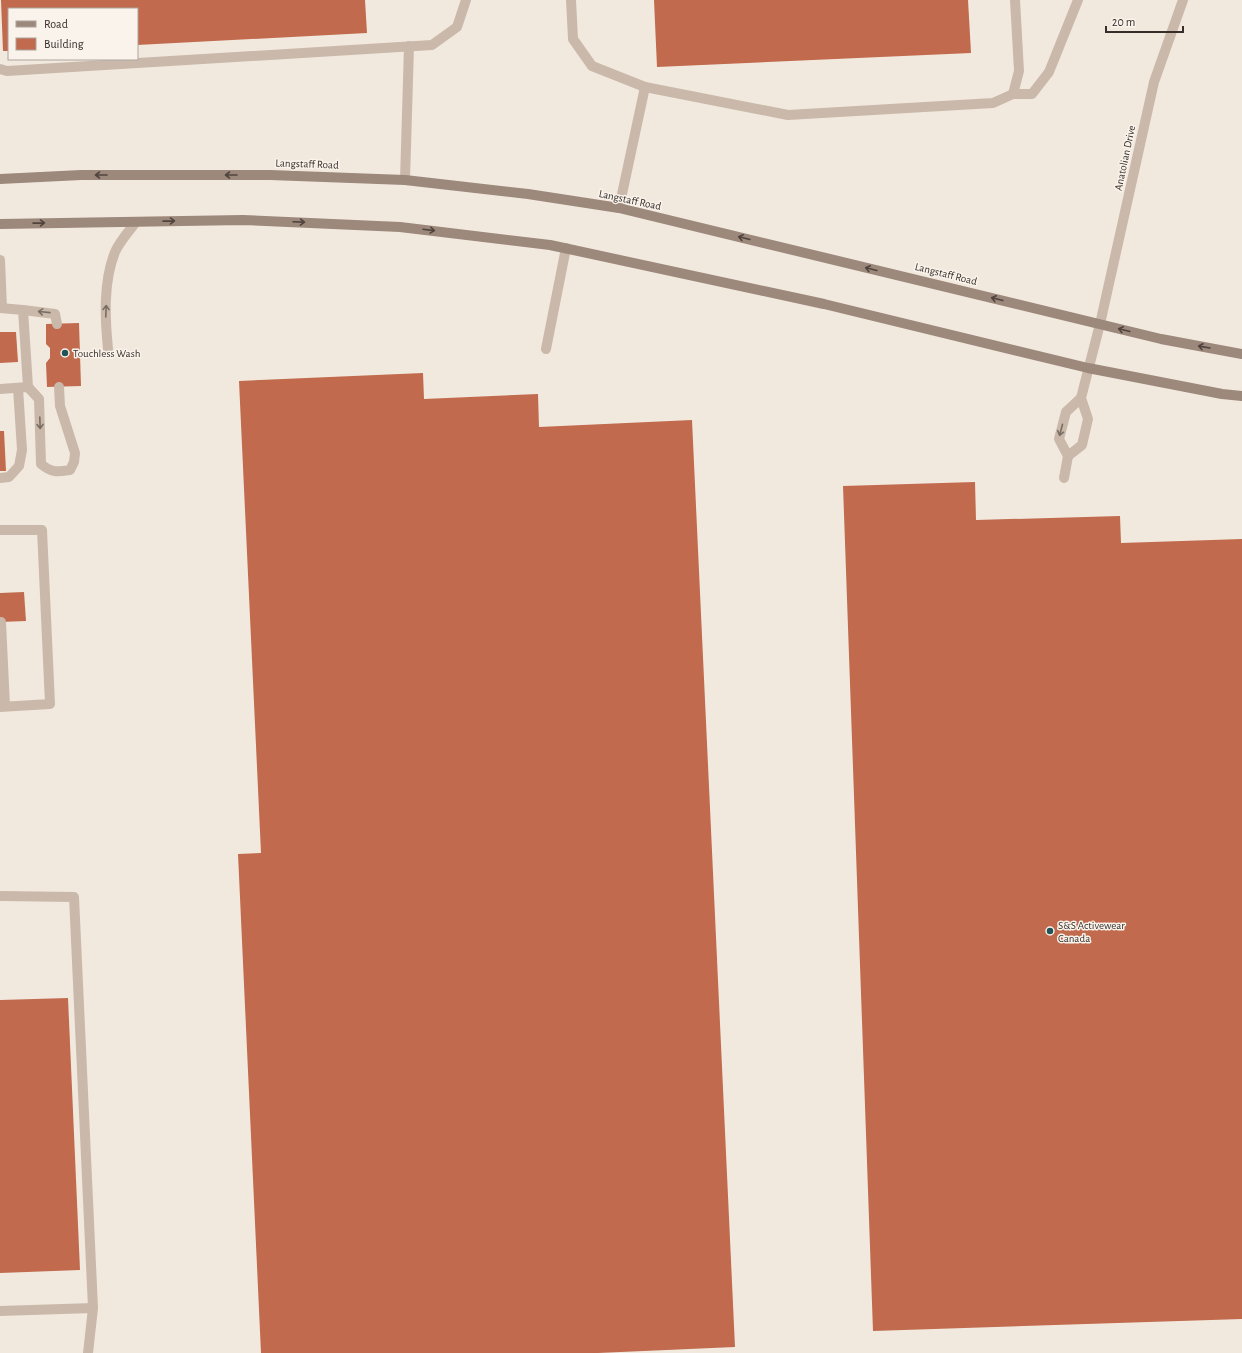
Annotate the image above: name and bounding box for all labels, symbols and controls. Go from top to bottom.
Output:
legend [8,8,138,60]
scale bar [1106,8,1183,34]
text: 20 m [1112,16,1135,28]
text: Road [44,18,68,30]
text: Building [44,38,84,50]
street label: Anatolian Drive [1113,124,1137,192]
street label: Langstaff Road [275,157,339,171]
one-way arrow [95,171,108,179]
one-way arrow [225,171,238,179]
street label: Langstaff Road [598,188,662,212]
one-way arrow [162,217,175,225]
one-way arrow [32,219,45,227]
one-way arrow [292,219,305,226]
one-way arrow [422,226,435,234]
one-way arrow [738,234,751,242]
street label: Langstaff Road [914,261,978,287]
one-way arrow [865,264,878,272]
one-way arrow [991,295,1004,302]
one-way arrow [103,305,110,318]
one-way arrow [38,309,51,316]
one-way arrow [1117,325,1130,333]
one-way arrow [1197,343,1210,351]
marker: Touchless Wash [60,348,70,358]
place label: Touchless Wash [73,348,140,359]
one-way arrow [36,416,43,429]
one-way arrow [1057,423,1064,436]
place label: S&S Activewear Canada [1058,920,1125,944]
marker: S&S Activewear Canada [1045,926,1055,936]

